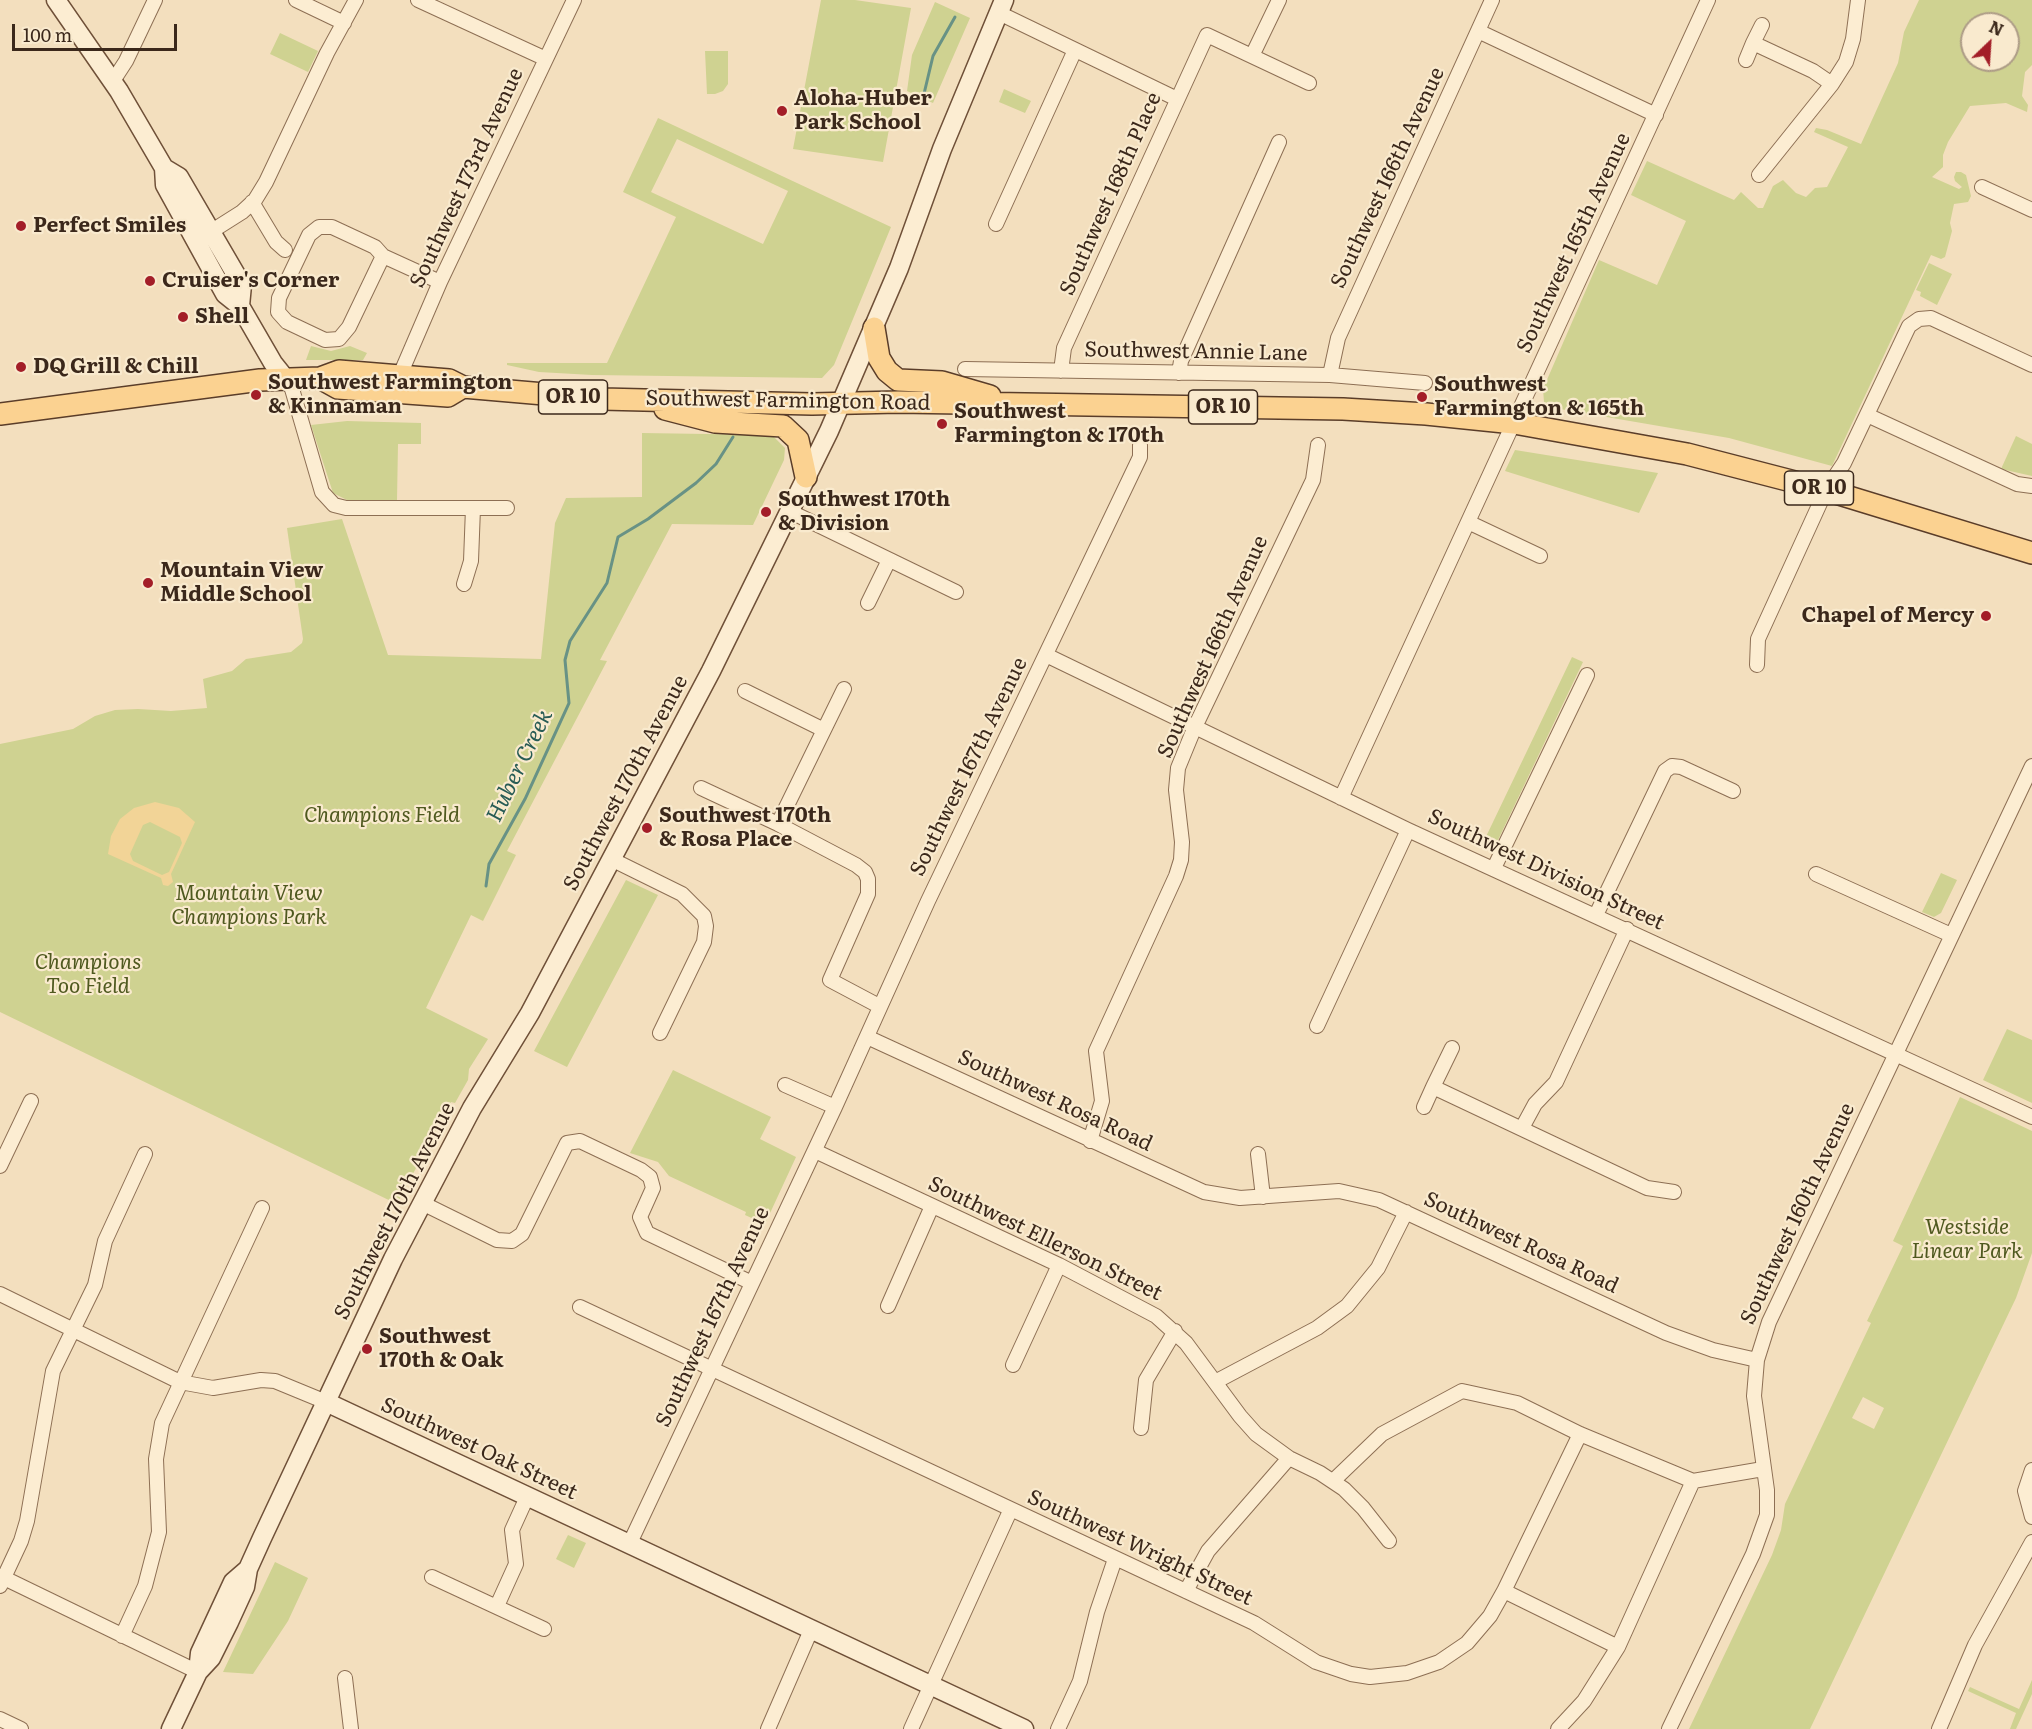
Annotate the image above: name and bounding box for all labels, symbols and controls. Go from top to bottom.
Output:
scale bar [15,12,180,50]
north arrow [1960,12,2020,72]
text: N [1986,14,2008,41]
text: 100 m [23,21,72,48]
street label: Southwest 173rd Avenue [405,64,529,292]
street label: Southwest 166th Avenue [1326,64,1450,292]
place label: Aloha-Huber Park School [794,86,932,136]
street label: Southwest 168th Place [1055,89,1167,299]
marker: Aloha-Huber Park School [775,104,789,118]
street label: Southwest 165th Avenue [1512,129,1636,357]
place label: Perfect Smiles [33,213,186,239]
marker: Perfect Smiles [14,219,28,233]
place label: Cruiser's Corner [162,268,339,294]
marker: Cruiser's Corner [143,274,157,288]
place label: Shell [195,304,249,330]
marker: Shell [176,310,190,324]
street label: Southwest Annie Lane [1084,337,1308,367]
place label: DQ Grill & Chill [33,354,199,380]
marker: DQ Grill & Chill [14,360,28,374]
place label: Southwest Farmington & Kinnaman [268,370,512,420]
place label: Southwest Farmington & 165th [1434,372,1644,422]
road number: OR 10 [538,380,608,414]
street label: Southwest Farmington Road [645,386,931,416]
marker: Southwest Farmington & Kinnaman [249,388,263,402]
road number: OR 10 [1188,390,1258,424]
marker: Southwest Farmington & 165th [1415,390,1429,404]
place label: Southwest Farmington & 170th [954,399,1164,449]
marker: Southwest Farmington & 170th [935,417,949,431]
road number: OR 10 [1784,471,1854,505]
place label: Southwest 170th & Division [778,487,950,537]
marker: Southwest 170th & Division [759,505,773,519]
street label: Southwest 166th Avenue [1153,532,1273,762]
place label: Mountain View Middle School [160,558,323,608]
marker: Mountain View Middle School [141,576,155,590]
place label: Chapel of Mercy [1802,603,1974,629]
marker: Chapel of Mercy [1979,609,1993,623]
street label: Southwest 167th Avenue [905,654,1033,880]
street label: Southwest 170th Avenue [558,671,694,895]
water label: Huber Creek [481,706,559,826]
park label: Champions Field [304,803,460,829]
place label: Southwest 170th & Rosa Place [659,803,831,853]
street label: Southwest Division Street [1424,804,1668,936]
marker: Southwest 170th & Rosa Place [640,821,654,835]
park label: Mountain View Champions Park [171,881,327,931]
park label: Champions Too Field [35,950,141,1000]
street label: Southwest Rosa Road [954,1045,1156,1157]
street label: Southwest 170th Avenue [329,1098,461,1324]
street label: Southwest 160th Avenue [1736,1099,1860,1329]
street label: Southwest Ellerson Street [924,1171,1166,1307]
street label: Southwest Rosa Road [1420,1187,1622,1299]
street label: Southwest 167th Avenue [651,1203,775,1431]
park label: Westside Linear Park [1912,1215,2022,1265]
place label: Southwest 170th & Oak [379,1324,504,1374]
marker: Southwest 170th & Oak [360,1342,374,1356]
street label: Southwest Oak Street [377,1392,581,1506]
street label: Southwest Wright Street [1023,1485,1257,1611]

